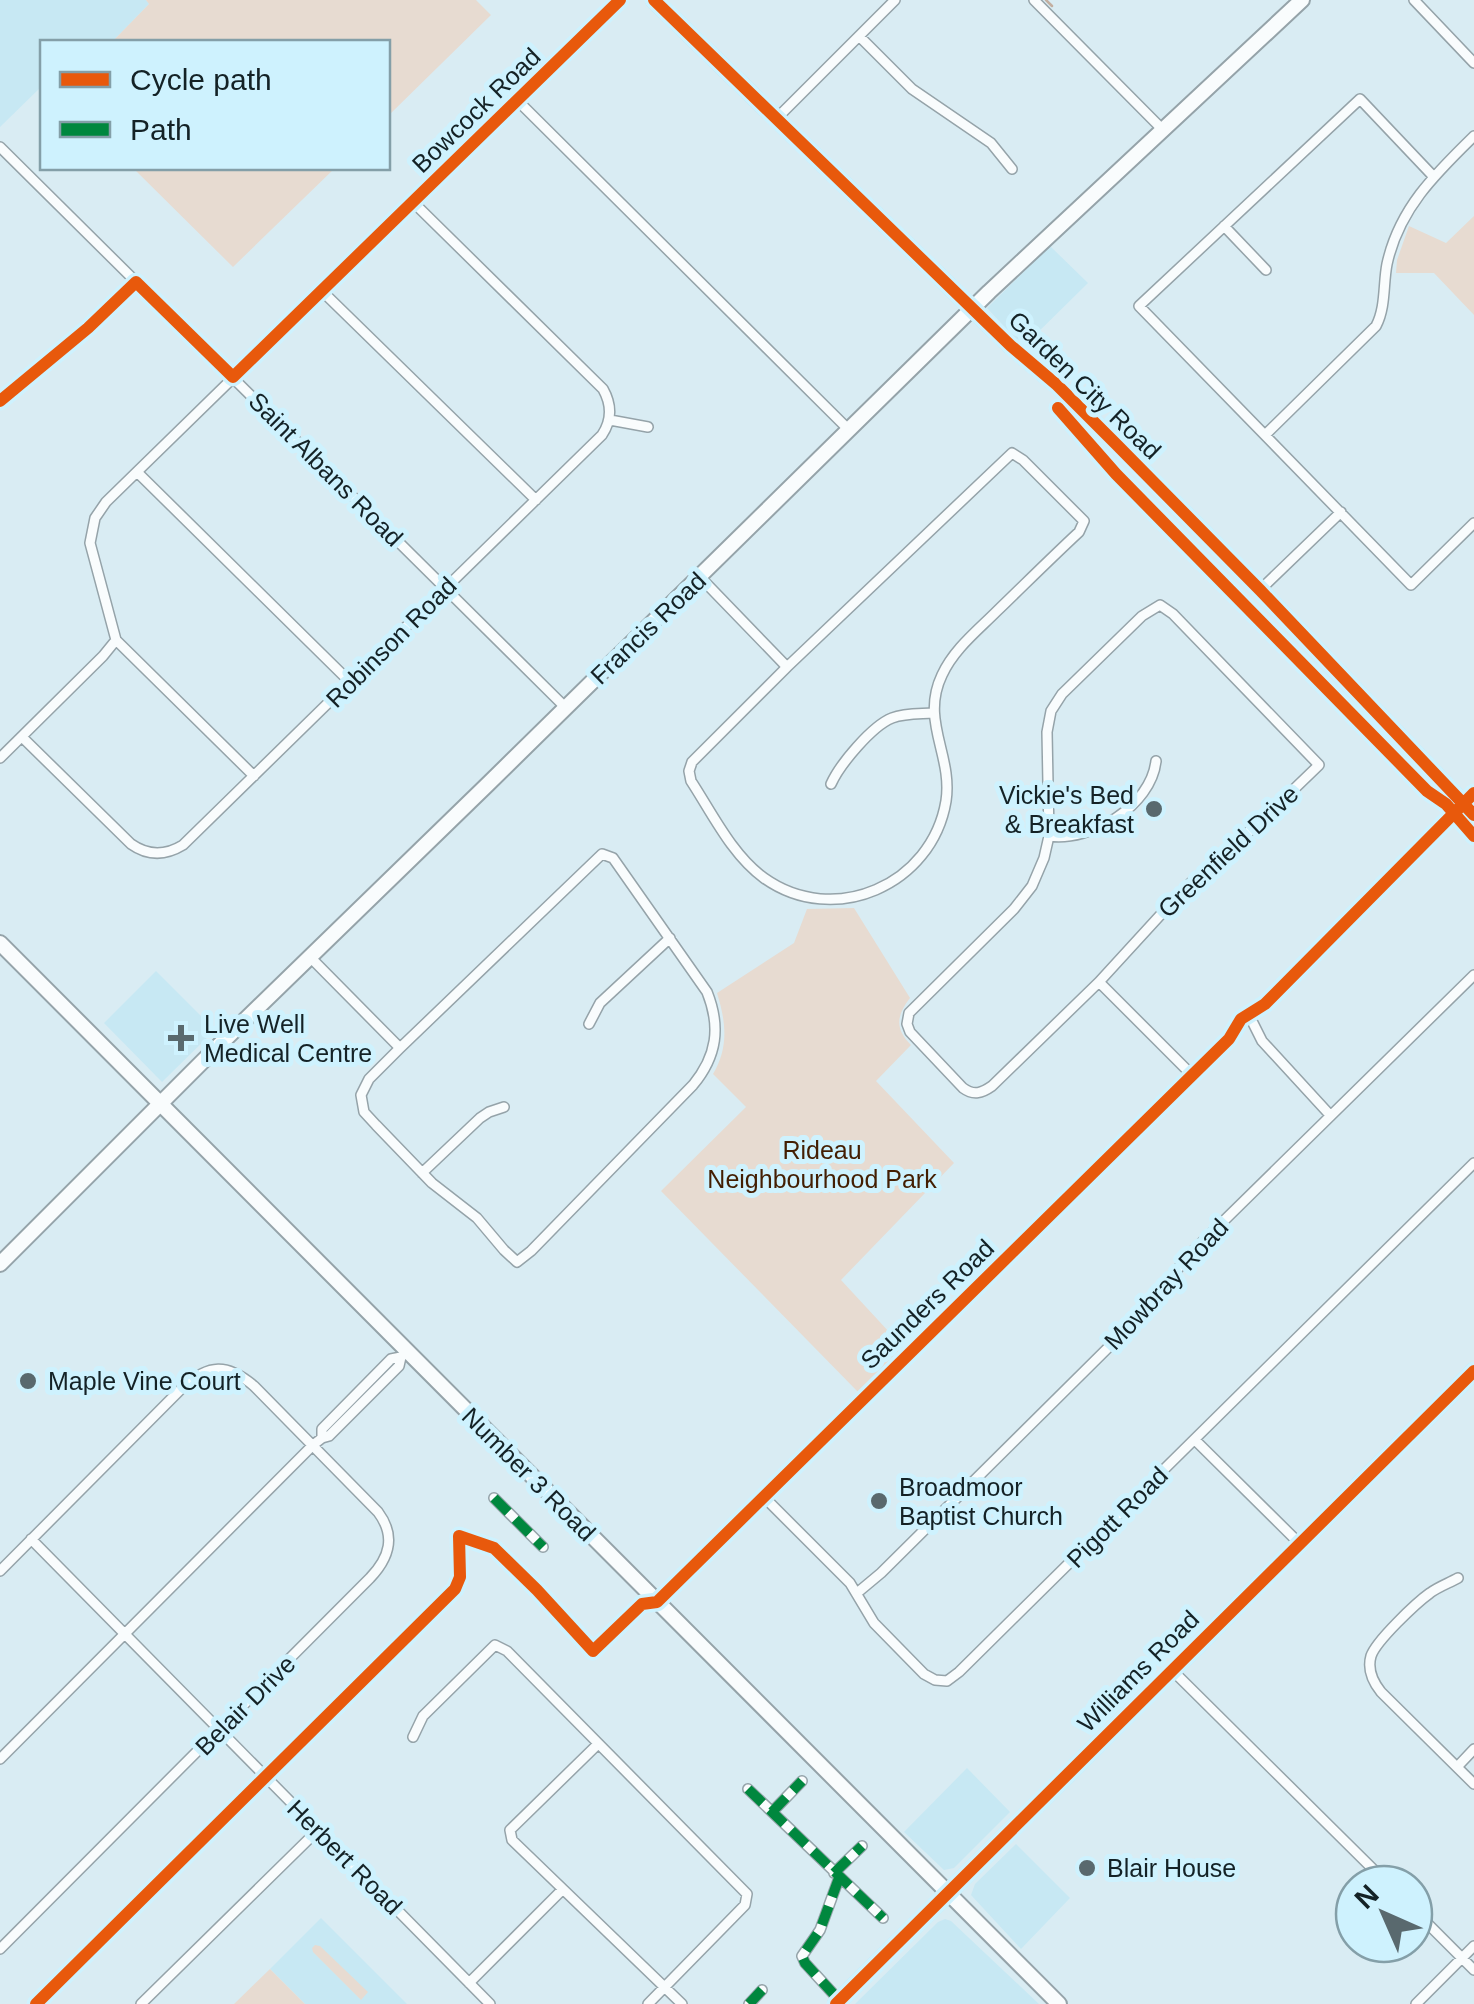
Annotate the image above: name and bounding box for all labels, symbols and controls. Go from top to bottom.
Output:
legend [40,40,390,170]
street label: Bowcock Road [406,42,546,178]
text: Cycle path [130,63,272,96]
text: Path [130,113,192,146]
street label: Garden City Road [1003,305,1167,465]
street label: Saint Albans Road [243,386,409,552]
street label: Francis Road [585,566,711,690]
street label: Robinson Road [320,571,462,713]
street label: Greenfield Drive [1152,779,1304,923]
place label: Vickie's Bed & Breakfast [999,781,1134,838]
marker: Vickie's Bed & Breakfast [1143,798,1165,820]
place label: Live Well Medical Centre [204,1010,372,1067]
marker: Live Well Medical Centre [168,1025,194,1051]
park label: Rideau Neighbourhood Park [707,1136,937,1193]
street label: Mowbray Road [1098,1213,1234,1355]
street label: Saunders Road [855,1234,999,1374]
place label: Maple Vine Court [48,1367,241,1395]
marker: Maple Vine Court [17,1370,39,1392]
street label: Number 3 Road [457,1402,601,1546]
street label: Pigott Road [1061,1461,1173,1573]
place label: Broadmoor Baptist Church [899,1473,1063,1530]
marker: Broadmoor Baptist Church [868,1490,890,1512]
street label: Williams Road [1072,1605,1204,1737]
street label: Belair Drive [189,1649,301,1761]
street label: Herbert Road [282,1794,408,1920]
place label: Blair House [1107,1854,1236,1882]
marker: Blair House [1076,1857,1098,1879]
north arrow [1334,1864,1434,1964]
text: N [1349,1879,1385,1915]

